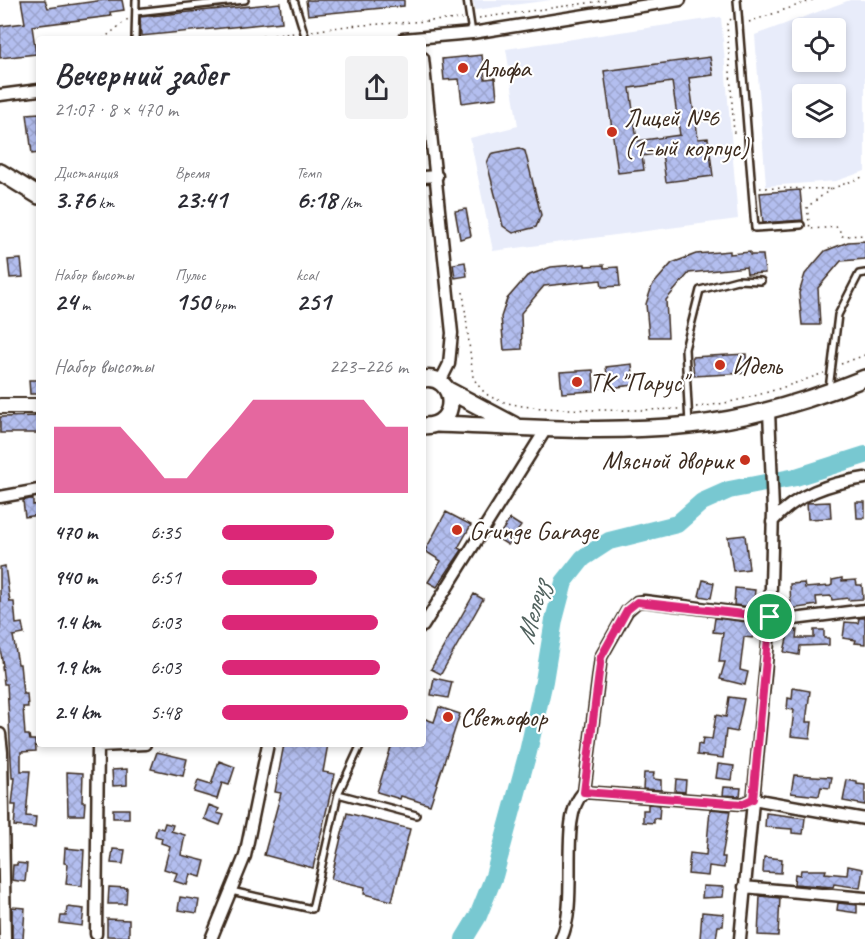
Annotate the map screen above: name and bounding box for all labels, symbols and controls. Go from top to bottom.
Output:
map controls [792,18,846,138]
button: locate [792,18,846,72]
place label: Альфа [475,52,532,85]
text: Вечерний забег [54,53,227,95]
button: share [345,56,408,119]
marker: Альфа [456,61,470,75]
button: layers [792,84,846,138]
text: 21:07 · 8 × 470 m [54,97,178,122]
place label: Лицей №6 (1-ый корпус) [624,101,750,164]
marker: Лицей №6 (1-ый корпус) [605,125,619,139]
text: Дистанция [54,163,118,183]
text: Время [175,163,209,183]
text: Темп [296,163,322,183]
text: 3.76 [54,183,95,216]
text: 23:41 [175,183,227,216]
text: 6:18 [296,183,337,216]
text: km [95,193,114,213]
text: /km [337,193,362,213]
text: Набор высоты [54,265,133,285]
text: Пульс [175,265,206,285]
text: kcal [296,265,317,285]
text: 24 [54,285,77,318]
text: 150 [175,285,210,318]
text: 251 [296,285,331,318]
text: m [77,295,90,315]
text: bpm [210,295,236,315]
place label: Идель [732,349,784,382]
text: Набор высоты [54,354,153,379]
text: 223–226 m [329,354,408,379]
marker: Идель [713,358,727,372]
place label: ТК "Парус" [589,366,692,399]
marker: ТК "Парус" [570,375,584,389]
place label: Мясной дворик [602,444,735,477]
marker: Мясной дворик [738,453,752,467]
place label: Grunge Garage [469,514,599,547]
text: 470 m [54,520,97,545]
text: 6:35 [150,520,181,545]
marker: Grunge Garage [450,523,464,537]
text: 940 m [54,565,97,590]
text: 6:51 [150,565,181,590]
water label: Мелеуз [508,572,557,647]
pin [744,591,795,642]
icon: arrive [753,600,786,633]
text: 1.4 km [54,610,101,635]
text: 6:03 [150,610,181,635]
text: 1.9 km [54,655,100,680]
text: 6:03 [150,655,181,680]
text: 2.4 km [54,700,101,725]
text: 5:48 [150,700,181,725]
place label: Светофор [460,701,548,734]
marker: Светофор [441,710,455,724]

